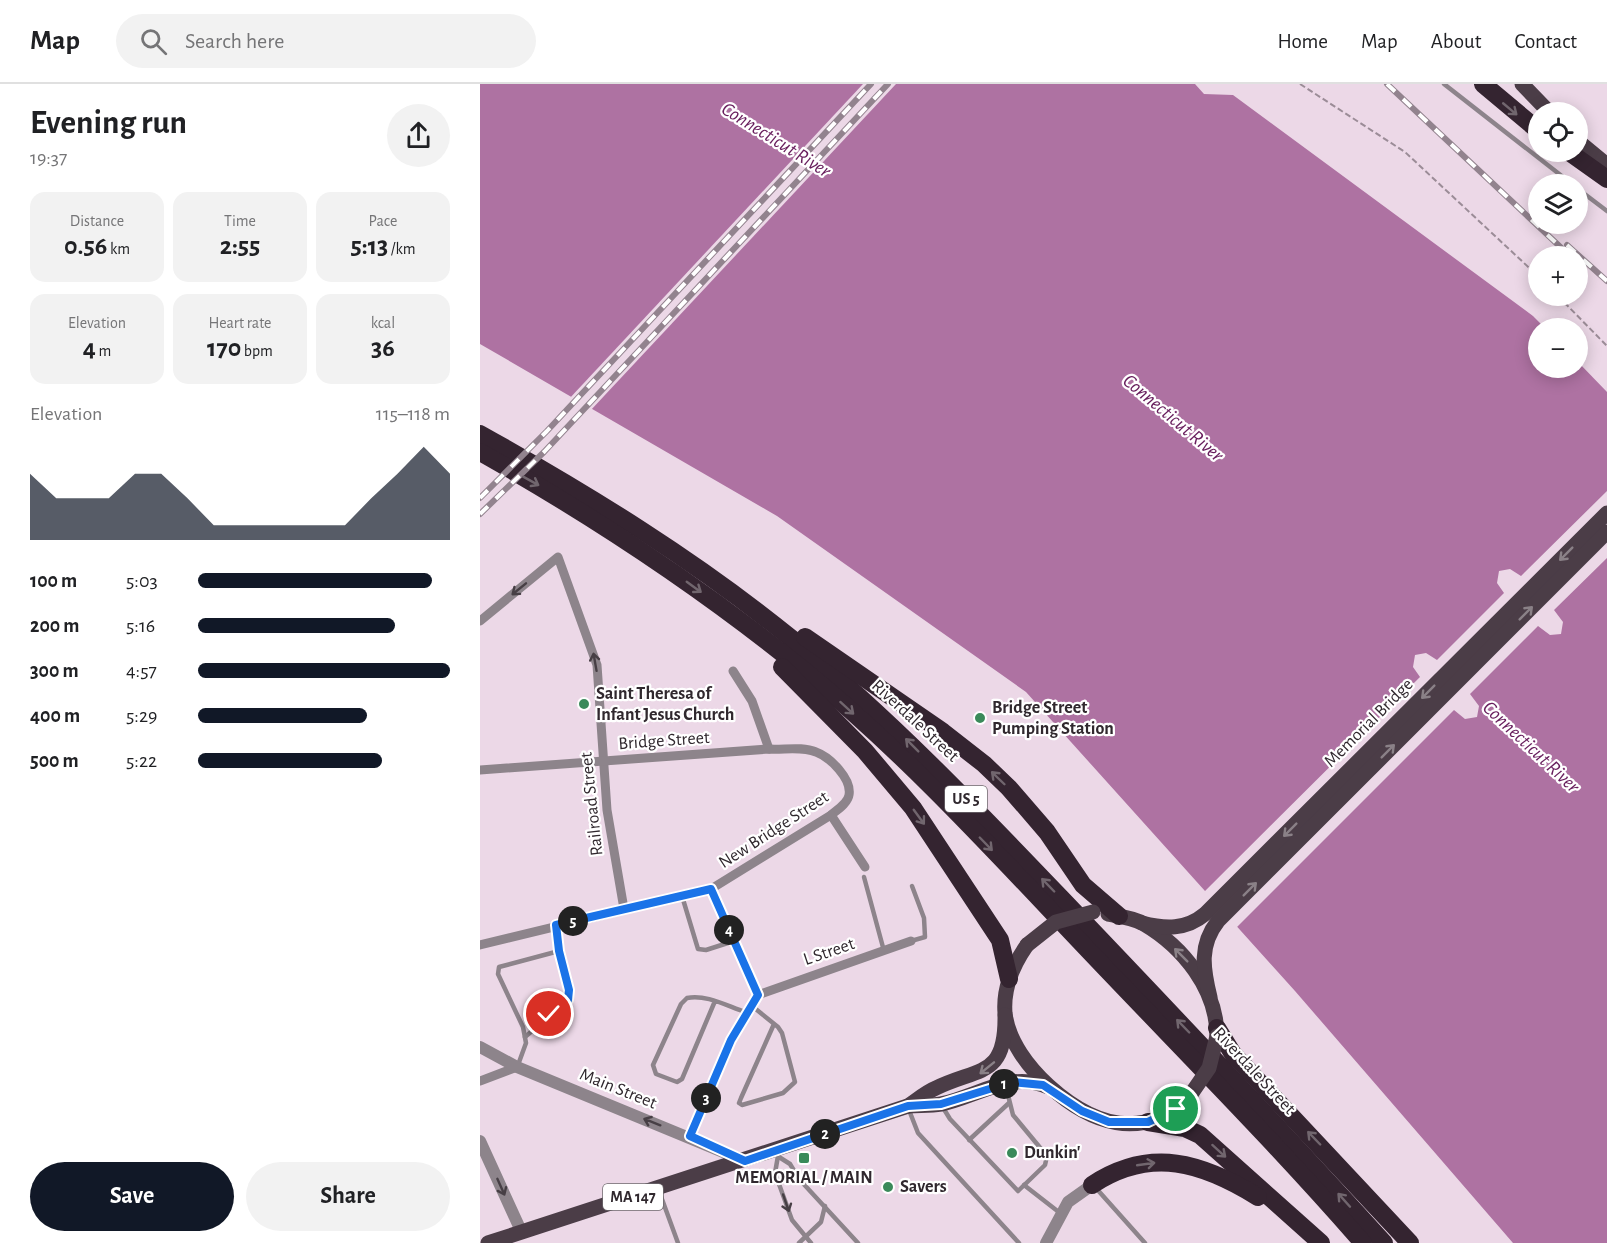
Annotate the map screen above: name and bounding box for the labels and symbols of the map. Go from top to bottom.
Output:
water label: Connecticut River [718,99,834,182]
one-way arrow [1502,102,1517,116]
water label: Connecticut River [1119,370,1227,466]
one-way arrow [522,475,539,487]
one-way arrow [1558,547,1573,561]
one-way arrow [686,581,702,593]
one-way arrow [511,583,527,596]
one-way arrow [1519,605,1533,620]
one-way arrow [590,653,601,672]
street label: Memorial Bridge [1321,675,1417,771]
street label: Riverdale Street [868,676,962,766]
place label: Saint Theresa of Infant Jesus Church [596,685,734,724]
one-way arrow [1420,685,1435,699]
marker: Saint Theresa of Infant Jesus Church [577,697,591,711]
water label: Connecticut River [1479,697,1584,797]
place label: Bridge Street Pumping Station [992,699,1114,738]
one-way arrow [839,701,854,715]
marker: Bridge Street Pumping Station [973,711,987,725]
street label: Bridge Street [618,729,710,753]
one-way arrow [905,738,920,753]
one-way arrow [1381,743,1396,758]
street label: Railroad Street [578,751,606,857]
one-way arrow [991,770,1006,785]
road number: US 5 [945,786,987,812]
street label: New Bridge Street [716,788,832,872]
one-way arrow [913,808,925,824]
one-way arrow [1282,822,1297,837]
one-way arrow [979,837,994,852]
one-way arrow [1041,877,1056,892]
one-way arrow [1243,881,1258,896]
pin: 5 [558,906,588,936]
pin: 4 [714,915,744,945]
street label: L Street [801,935,857,969]
one-way arrow [1174,948,1189,963]
pin [523,988,574,1039]
one-way arrow [1176,1018,1190,1033]
street label: Riverdale Street [1209,1024,1299,1118]
one-way arrow [979,1061,995,1074]
street label: Main Street [577,1065,659,1113]
pin: 1 [989,1069,1019,1099]
pin: 3 [691,1083,721,1113]
pin [1150,1083,1201,1134]
one-way arrow [644,1115,662,1126]
pin: 2 [810,1119,840,1149]
one-way arrow [1307,1130,1322,1145]
place label: Dunkin' [1024,1144,1081,1162]
one-way arrow [1211,1144,1226,1158]
marker: Dunkin' [1005,1146,1019,1160]
marker: MEMORIAL / MAIN [797,1151,811,1165]
one-way arrow [1136,1158,1156,1169]
place label: MEMORIAL / MAIN [735,1169,873,1187]
one-way arrow [496,1177,508,1195]
place label: Savers [900,1178,947,1196]
marker: Savers [881,1180,895,1194]
road number: MA 147 [603,1184,663,1210]
one-way arrow [1337,1192,1351,1207]
one-way arrow [781,1193,792,1212]

